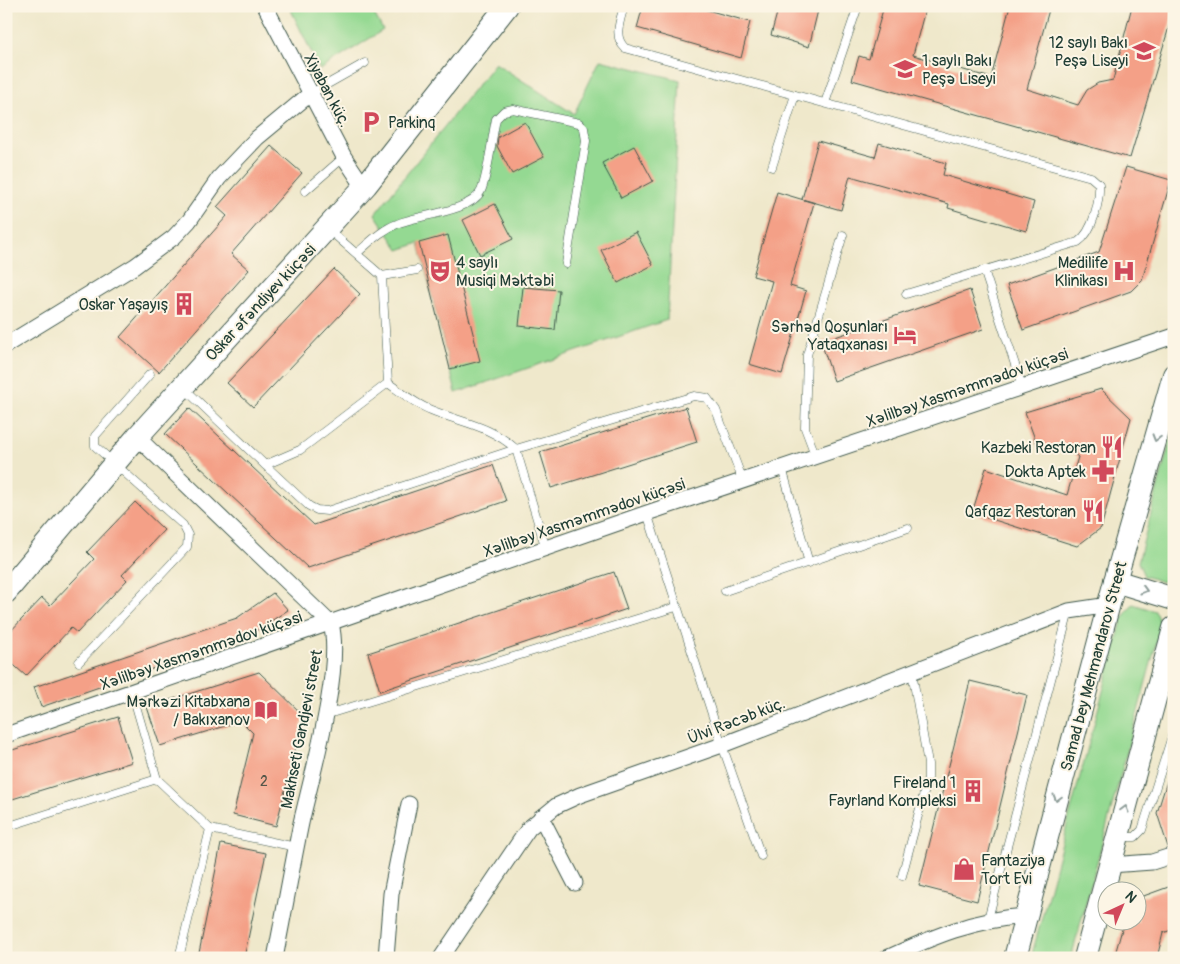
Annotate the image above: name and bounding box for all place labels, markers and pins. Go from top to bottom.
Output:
place label: 12 saylı Bakı Peşə Liseyi [1049,33,1128,71]
school or university icon: 12 saylı Bakı Peşə Liseyi [1131,38,1157,64]
place label: 1 saylı Bakı Peşə Liseyi [922,51,996,89]
school or university icon: 1 saylı Bakı Peşə Liseyi [892,56,918,82]
parking icon: Parkinq [358,109,384,135]
place label: Parkinq [388,113,436,133]
place label: 4 saylı Musiqi Məktəbi [456,253,554,291]
place label: Medilife Klinikası [1054,253,1108,291]
theatre icon: 4 saylı Musiqi Məktəbi [427,258,453,284]
hospital icon: Medilife Klinikası [1111,258,1137,284]
building icon: Oskar Yaşayış [171,291,197,317]
place label: Oskar Yaşayış [78,295,168,315]
place label: Sərhəd Qoşunları Yataqxanası [771,317,888,355]
hotel icon: Sərhəd Qoşunları Yataqxanası [892,322,918,348]
restaurant icon: Kazbeki Restoran [1099,434,1125,460]
place label: Kazbeki Restoran [981,438,1096,458]
pharmacy icon: Dokta Aptek [1090,458,1116,484]
place label: Dokta Aptek [1004,462,1086,482]
restaurant icon: Qafqaz Restoran [1080,498,1106,524]
place label: Qafqaz Restoran [964,502,1076,522]
place label: Mərkəzi Kitabxana / Bakıxanov [127,692,250,730]
library icon: Mərkəzi Kitabxana / Bakıxanov [253,697,279,723]
place label: Fireland 1 Fayrland Kompleksi [828,773,956,811]
building icon: Fireland 1 Fayrland Kompleksi [960,778,986,804]
place label: Fantaziya Tort Evi [981,851,1045,889]
shop icon: Fantaziya Tort Evi [951,856,977,882]

